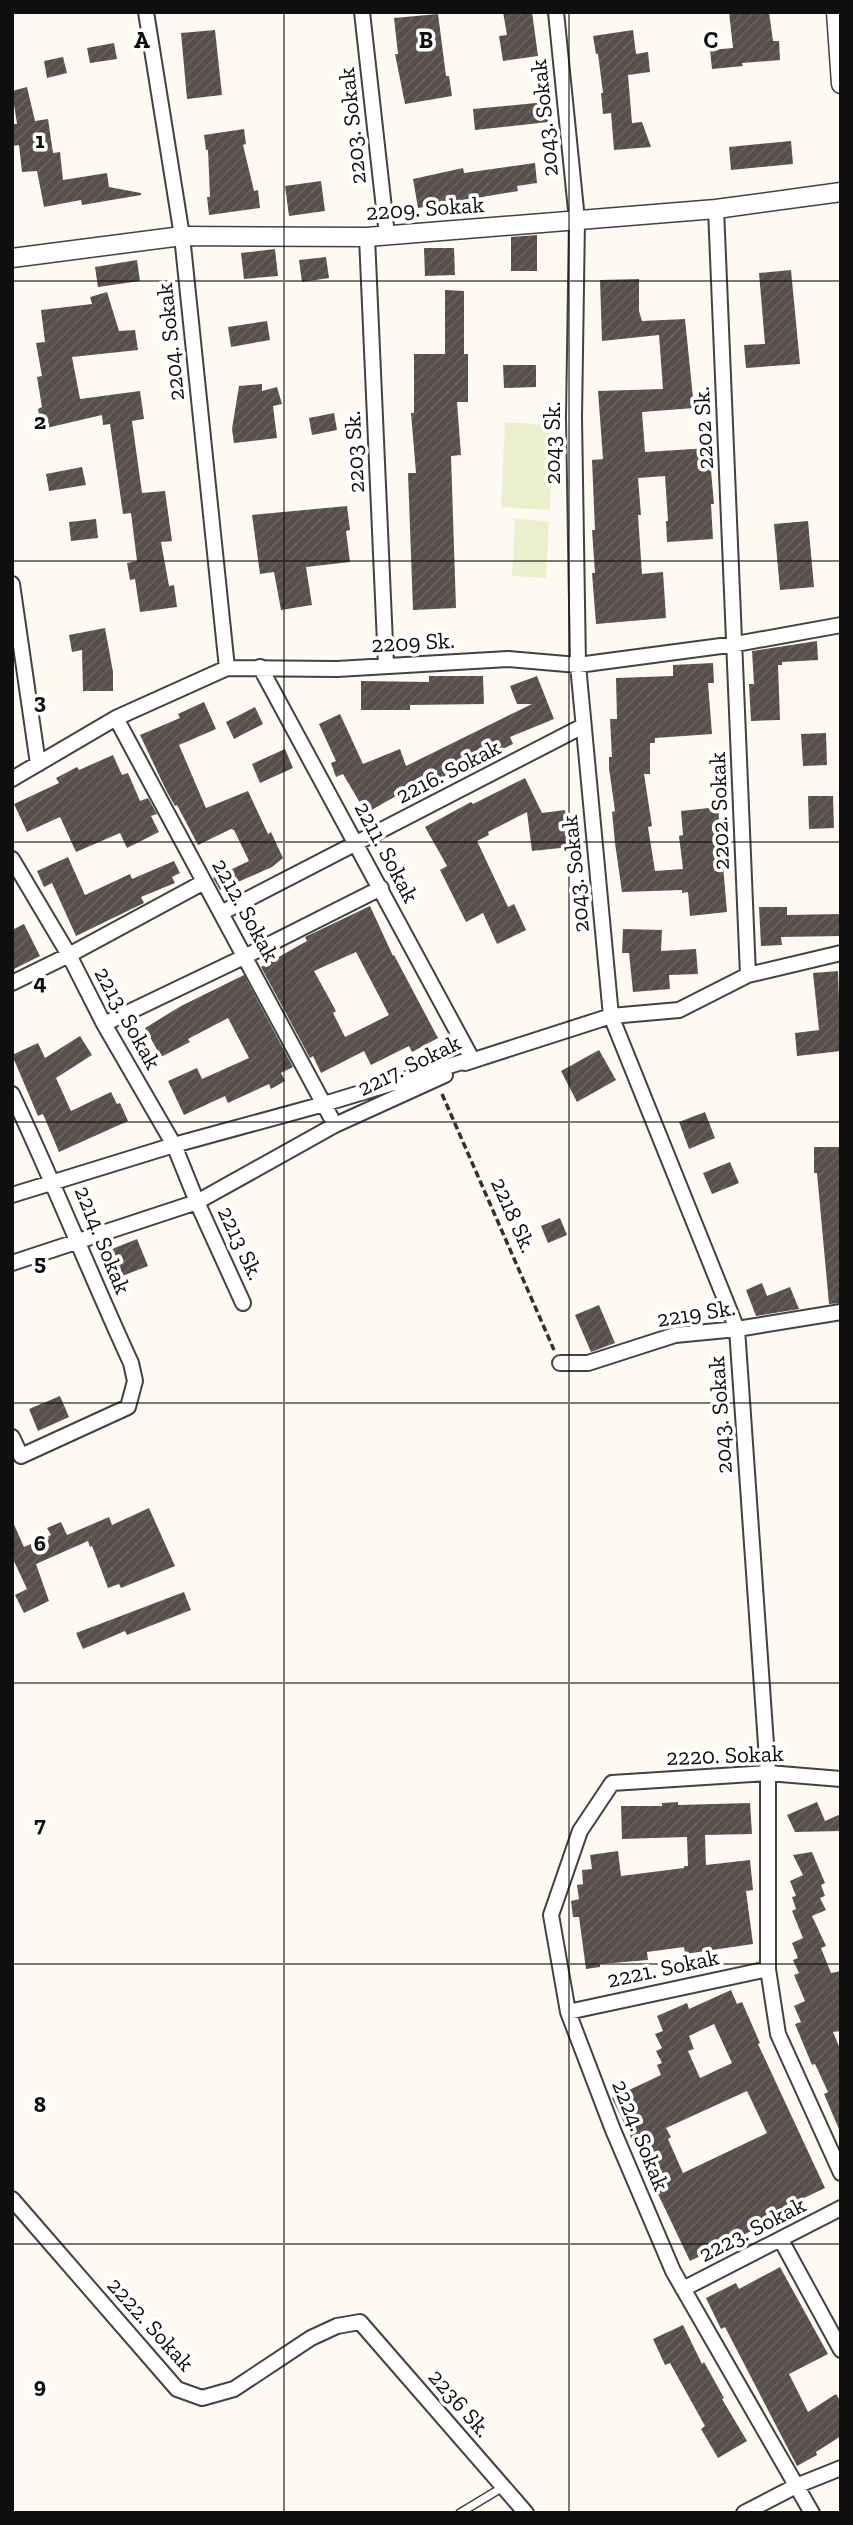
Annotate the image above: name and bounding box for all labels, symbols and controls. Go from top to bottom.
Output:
text: A [134,26,150,54]
text: B [419,26,433,54]
text: C [704,26,718,54]
street label: 2043. Sokak [524,58,564,178]
street label: 2203. Sokak [332,66,372,186]
text: 1 [35,126,45,154]
street label: 2209. Sokak [365,190,485,226]
street label: 2204. Sokak [150,282,190,402]
street label: 2202 Sk. [687,386,719,470]
street label: 2043 Sk. [538,401,566,485]
text: 2 [34,407,46,435]
street label: 2203 Sk. [338,410,370,494]
street label: 2209 Sk. [371,626,455,658]
text: 3 [34,687,46,715]
street label: 2216. Sokak [391,733,505,809]
street label: 2202. Sokak [703,752,735,870]
street label: 2211. Sokak [349,797,425,907]
street label: 2043. Sokak [555,814,595,934]
street label: 2212. Sokak [206,854,286,966]
street label: 2213. Sokak [88,962,168,1074]
text: 4 [33,968,47,996]
street label: 2217. Sokak [353,1028,465,1102]
street label: 2218 Sk. [485,1173,543,1257]
street label: 2214. Sokak [69,1182,137,1298]
street label: 2213 Sk. [212,1202,270,1284]
text: 5 [34,1248,46,1276]
street label: 2219 Sk. [655,1293,737,1333]
street label: 2043. Sokak [702,1355,738,1475]
text: 6 [34,1529,46,1557]
street label: 2220. Sokak [666,1739,784,1771]
text: 7 [34,1810,46,1838]
street label: 2221. Sokak [605,1942,721,1993]
street label: 2224. Sokak [606,2075,676,2195]
text: 8 [34,2090,46,2118]
street label: 2223. Sokak [694,2190,810,2268]
street label: 2222. Sokak [102,2271,200,2377]
street label: 2236 Sk. [423,2363,497,2443]
text: 9 [34,2371,46,2399]

